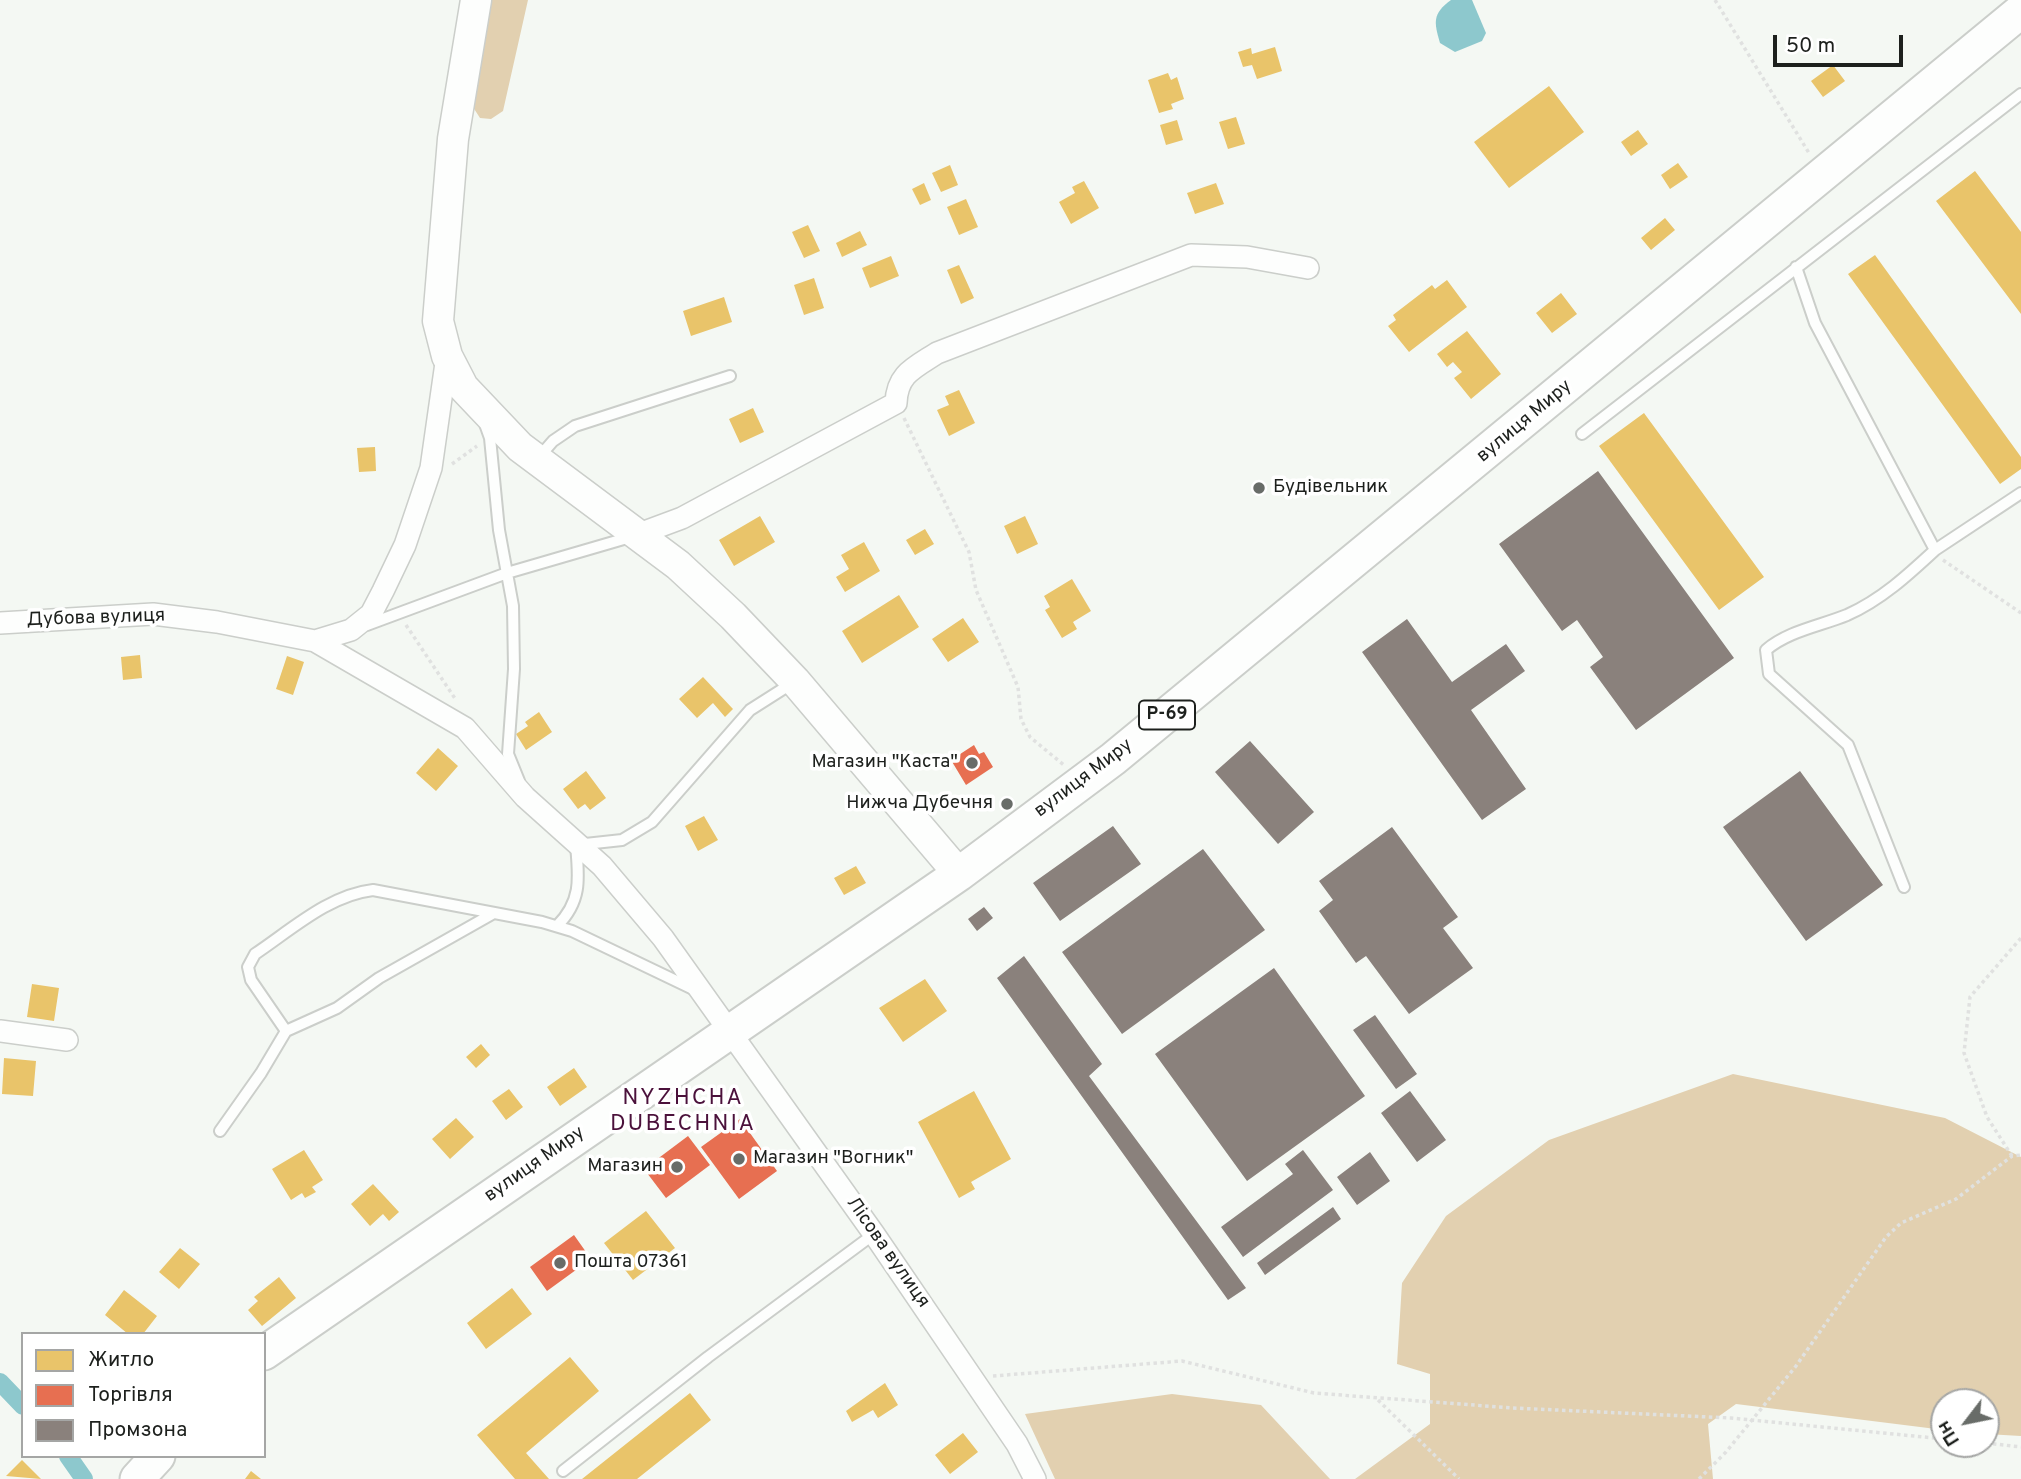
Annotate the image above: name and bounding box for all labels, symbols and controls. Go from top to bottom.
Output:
scale bar [1776,21,1906,65]
text: 50 m [1786,33,1835,60]
street label: вулиця Миру [1473,376,1577,468]
place label: Будівельник [1273,477,1388,499]
marker: Будівельник [1251,480,1267,496]
street label: Дубова вулиця [26,605,166,633]
road number: Р-69 [1139,700,1195,730]
street label: вулиця Миру [1030,735,1138,823]
place label: Магазин "Каста" [811,752,958,774]
marker: Магазин "Каста" [964,755,980,771]
place label: Нижча Дубечня [846,793,993,815]
marker: Нижча Дубечня [999,796,1015,812]
district label: NYZHCHA DUBECHNIA [611,1085,755,1139]
street label: вулиця Миру [480,1122,590,1208]
place label: Магазин "Вогник" [753,1148,913,1170]
marker: Магазин "Вогник" [731,1151,747,1167]
place label: Магазин [587,1156,663,1178]
marker: Магазин [669,1159,685,1175]
street label: Лісова вулиця [840,1193,934,1313]
place label: Пошта 07361 [574,1252,688,1274]
marker: Пошта 07361 [552,1255,568,1271]
legend [21,1332,266,1458]
text: Житло [88,1347,154,1374]
text: Торгівля [88,1382,173,1409]
north arrow [1930,1388,2000,1458]
text: Пн [1932,1416,1966,1450]
text: Промзона [88,1417,187,1444]

